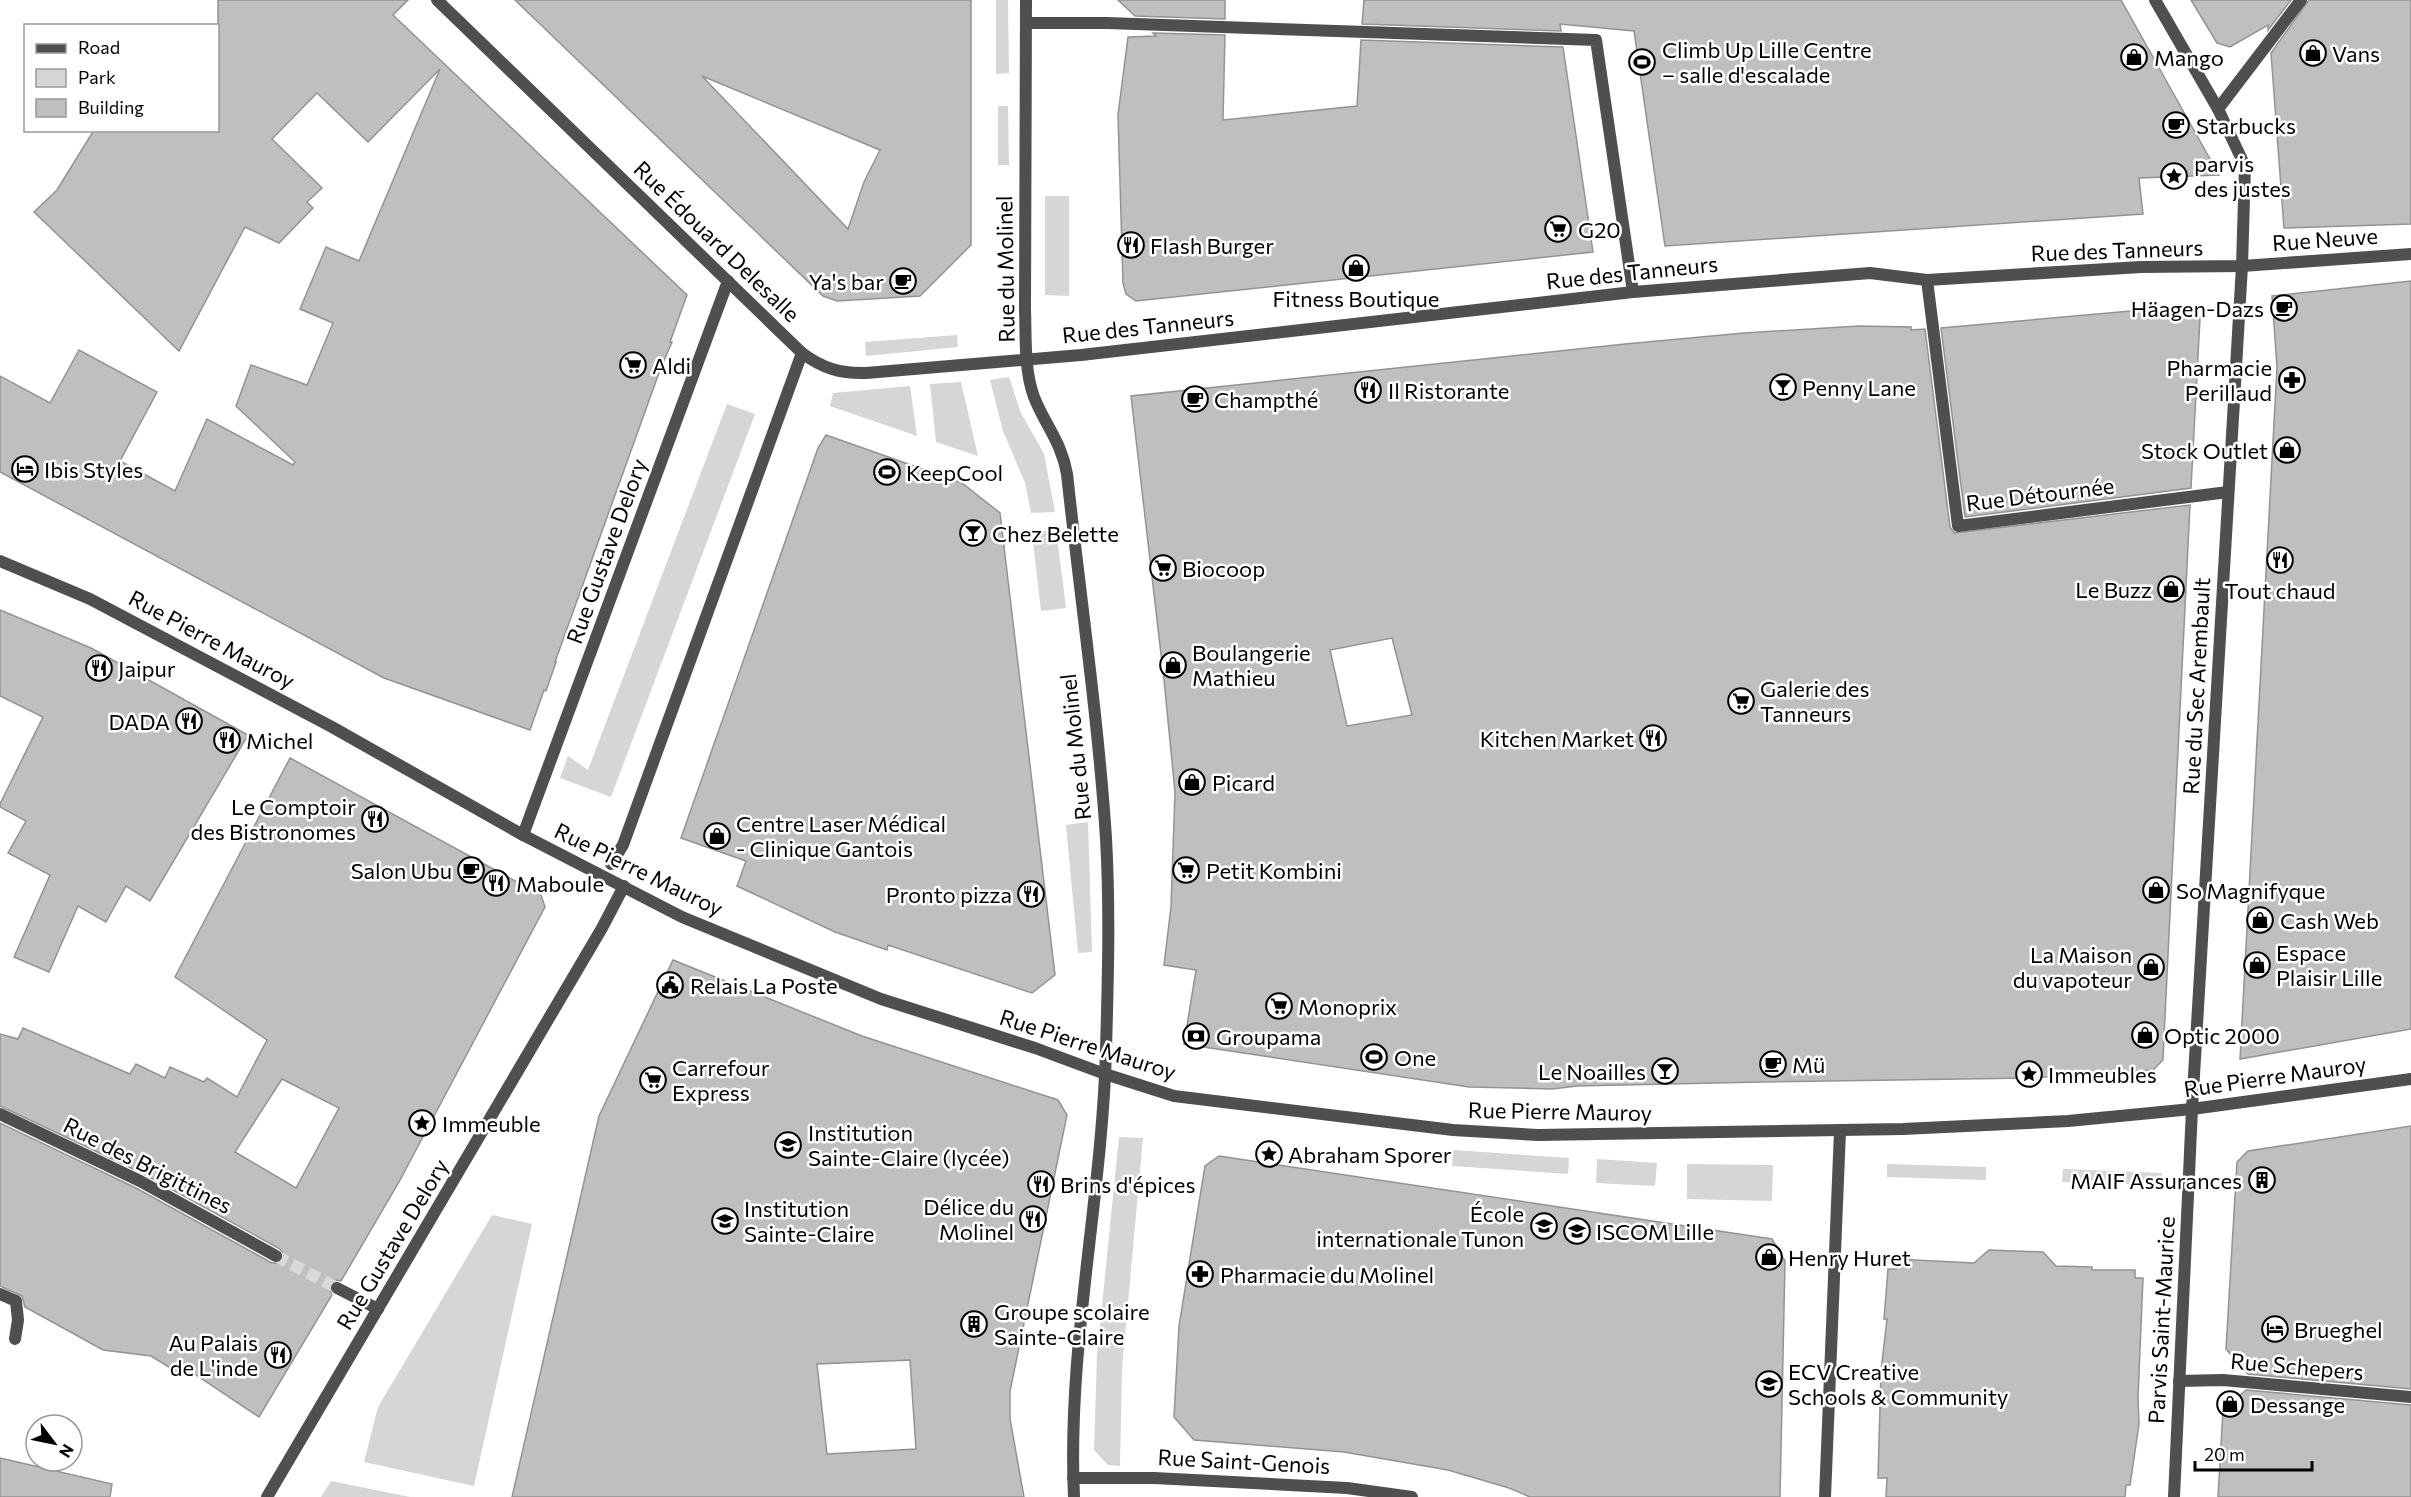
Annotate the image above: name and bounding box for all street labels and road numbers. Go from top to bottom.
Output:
street label: Rue Édouard Delesalle [628,155,806,327]
street label: Rue du Molinel [990,195,1020,343]
street label: Rue Neuve [2271,222,2379,256]
street label: Rue des Tanneurs [2030,233,2204,267]
street label: Rue des Tanneurs [1545,250,1719,294]
street label: Rue des Tanneurs [1061,304,1235,348]
street label: Rue Gustave Delory [560,455,652,647]
street label: Rue Détournée [1964,472,2116,516]
street label: Rue du Sec Arembault [2177,577,2215,795]
street label: Rue Pierre Mauroy [124,584,300,694]
street label: Rue du Molinel [1054,672,1096,822]
street label: Rue Pierre Mauroy [550,817,728,921]
street label: Rue Pierre Mauroy [996,1003,1180,1085]
street label: Rue Pierre Mauroy [2182,1050,2368,1102]
street label: Rue Pierre Mauroy [1468,1096,1652,1126]
street label: Rue des Brigittines [59,1111,237,1219]
street label: Rue Gustave Delory [330,1154,454,1334]
street label: Parvis Saint-Maurice [2142,1216,2180,1424]
street label: Rue Schepers [2229,1347,2365,1385]
street label: Rue Saint-Genois [1157,1443,1331,1479]

